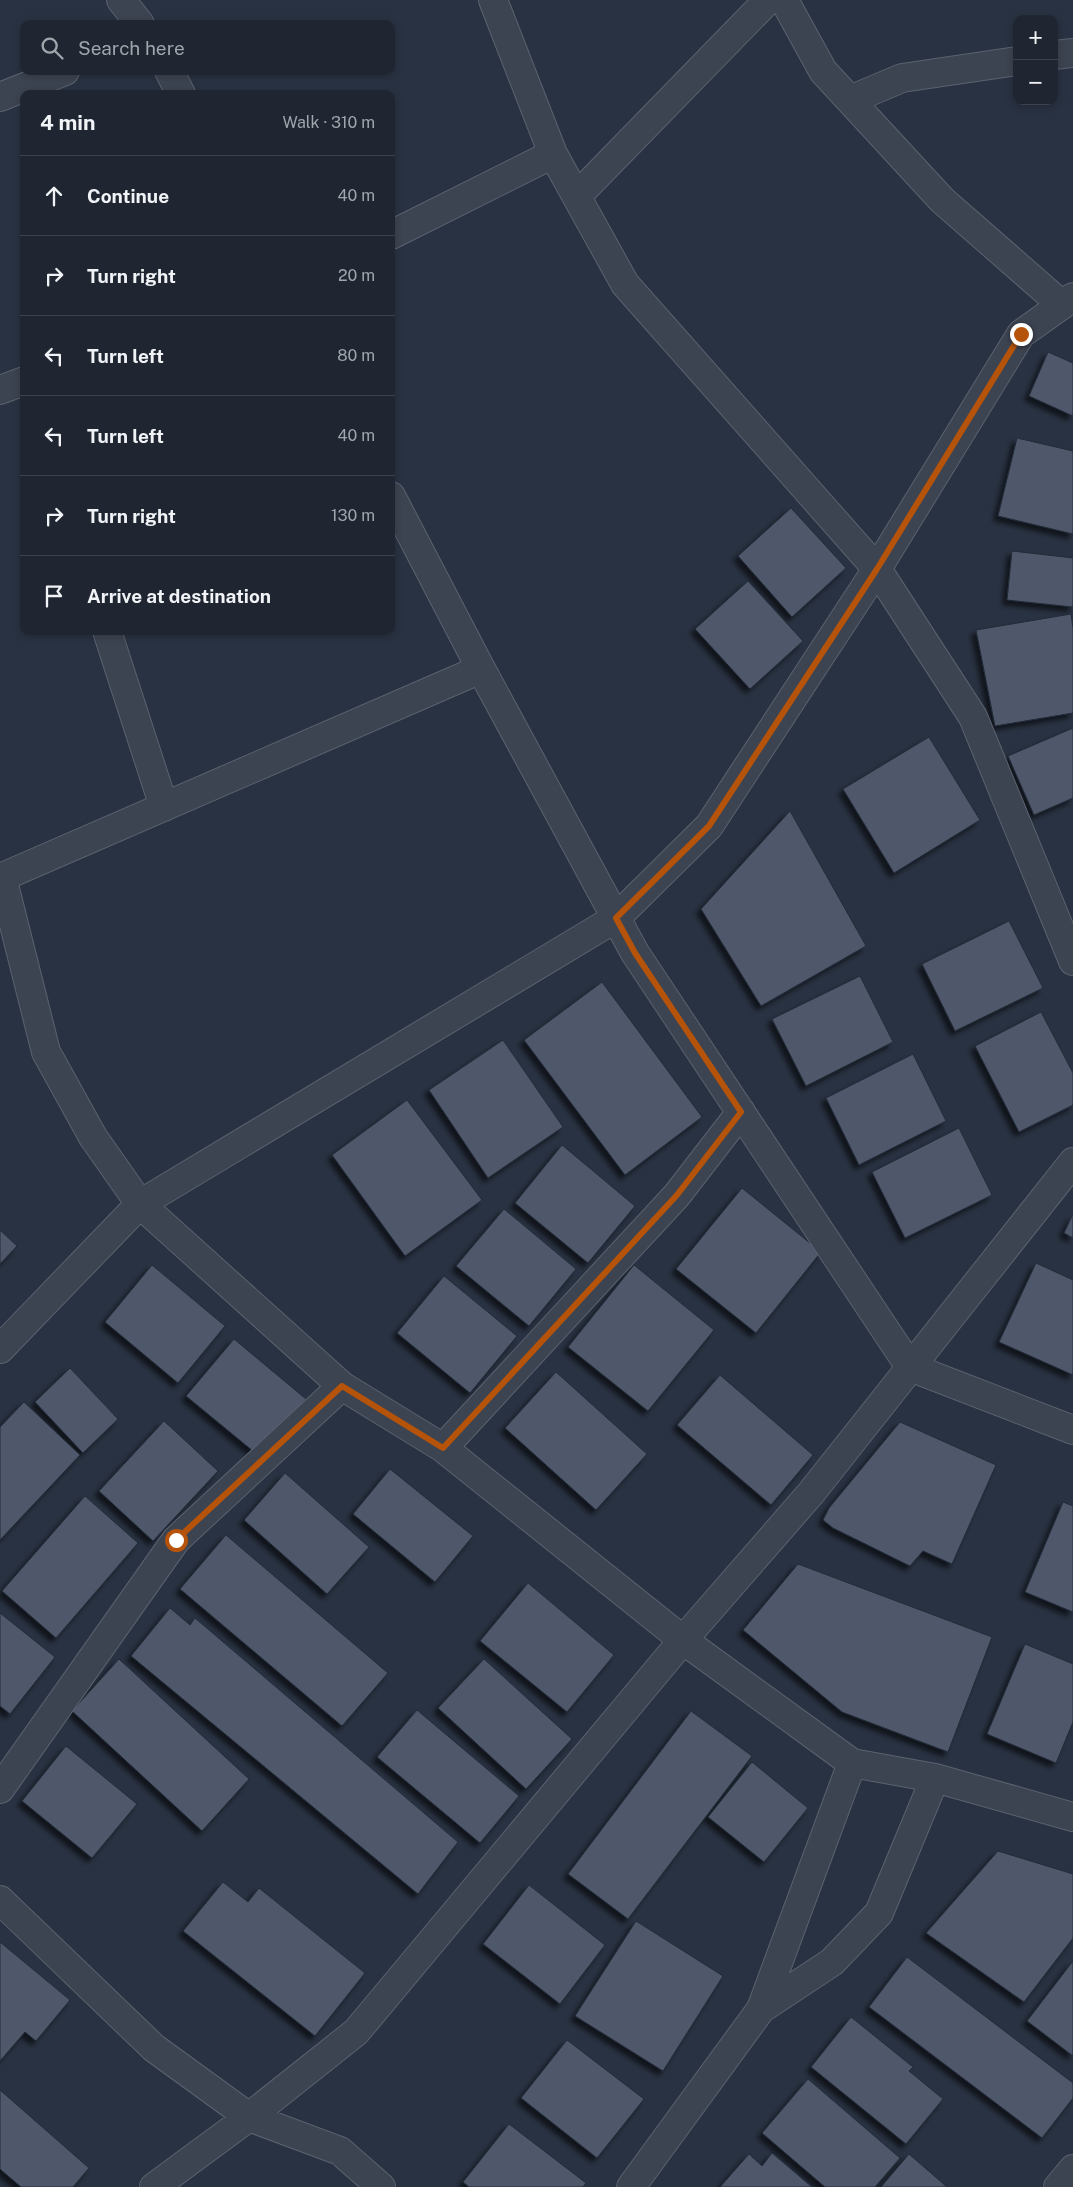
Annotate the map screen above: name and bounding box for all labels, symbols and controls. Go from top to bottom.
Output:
map controls [1013,15,1058,105]
button: + [1013,15,1058,60]
search box [20,20,395,75]
icon: search [38,34,66,62]
text: Search here [78,37,185,59]
button: − [1013,60,1058,105]
text: 4 min [40,110,95,135]
text: Walk · 310 m [282,113,375,132]
icon: ahead [40,182,68,210]
text: Continue [87,185,169,207]
text: 40 m [337,186,375,205]
icon: right [40,262,68,290]
text: Turn right [87,265,176,287]
text: 20 m [338,266,375,285]
route end [1010,323,1033,346]
icon: left [40,342,68,370]
text: Turn left [87,345,164,367]
text: 80 m [337,346,375,365]
icon: left [40,422,68,450]
text: Turn left [87,425,164,447]
text: 40 m [337,426,375,445]
icon: right [40,502,68,530]
text: Turn right [87,505,176,527]
text: 130 m [331,506,375,525]
icon: arrive [40,582,68,610]
text: Arrive at destination [87,585,271,607]
route start [165,1529,188,1552]

